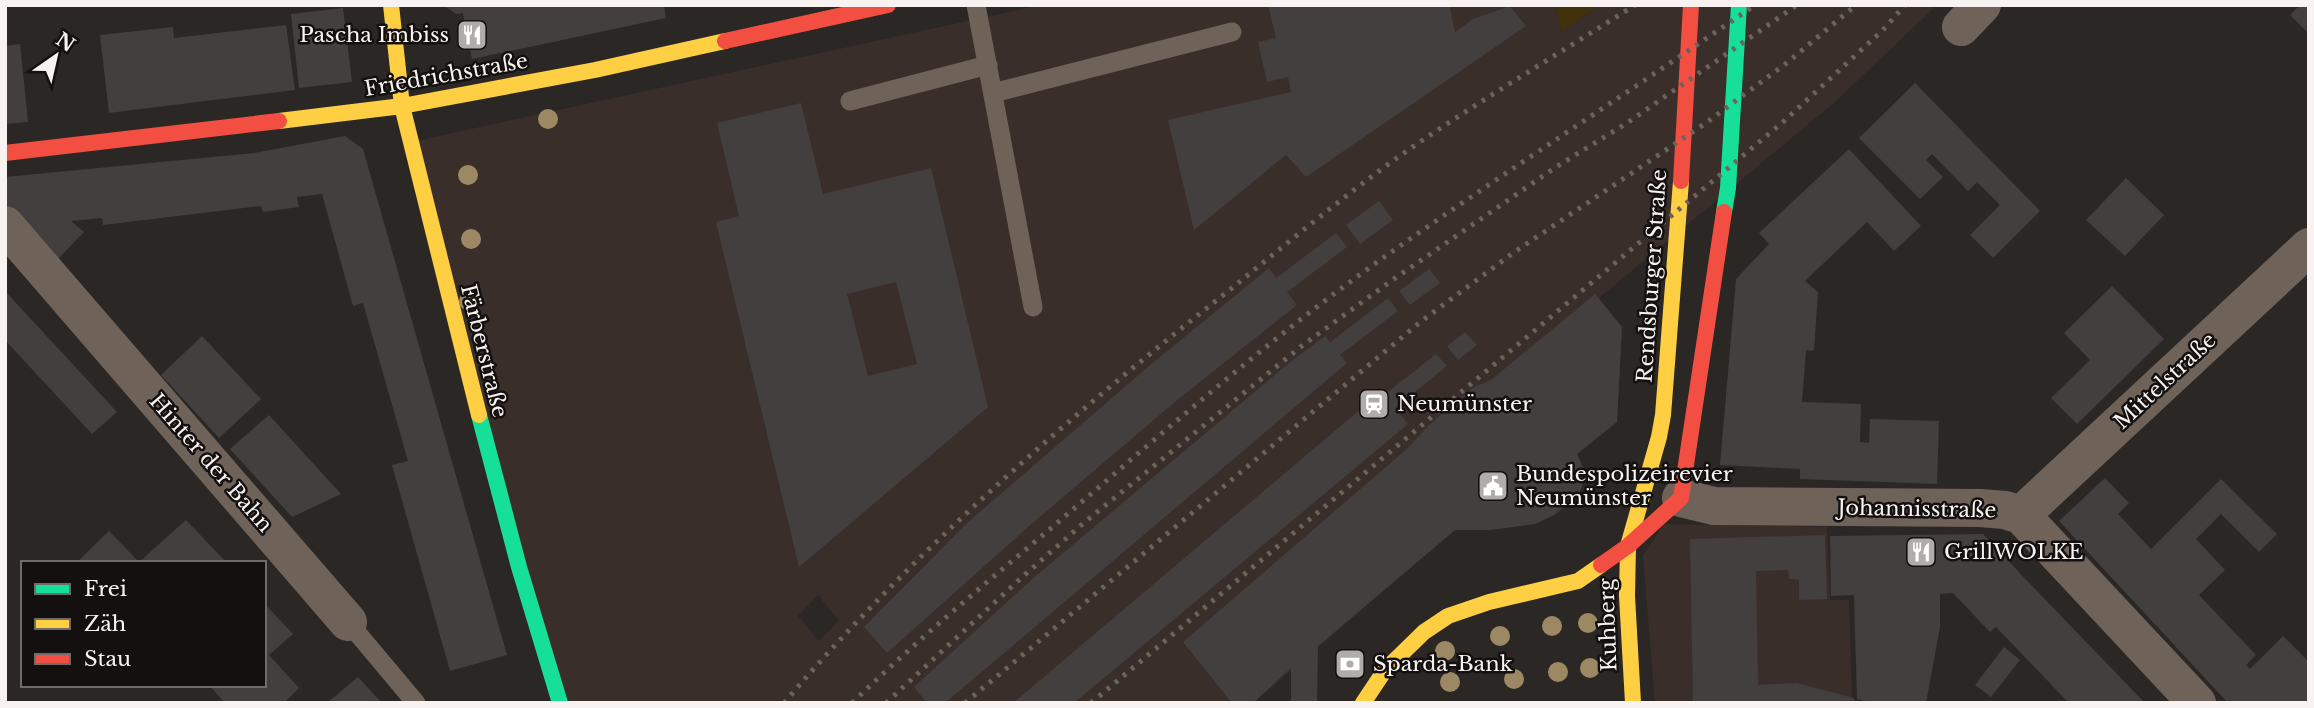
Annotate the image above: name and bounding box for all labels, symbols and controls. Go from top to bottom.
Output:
restaurant icon: Pascha Imbiss [455,18,489,52]
north arrow [21,21,91,91]
place label: Pascha Imbiss [299,22,449,48]
text: N [51,28,79,57]
street label: Friedrichstraße [362,48,530,102]
street label: Rendsburger Straße [1632,168,1672,384]
street label: Färberstraße [455,282,513,420]
street label: Mittelstraße [2108,327,2222,435]
station icon: Neumünster [1357,387,1391,421]
street label: Hinter der Bahn [144,388,278,538]
place label: Neumünster [1397,391,1532,417]
place label: Bundespolizeirevier Neumünster [1516,461,1733,511]
public building icon: Bundespolizeirevier Neumünster [1476,469,1510,503]
street label: Johannisstraße [1834,495,1997,523]
restaurant icon: GrillWOLKE [1904,535,1938,569]
place label: GrillWOLKE [1944,539,2084,565]
legend [21,561,266,687]
text: Frei [84,576,127,602]
street label: Kuhberg [1593,578,1623,672]
text: Zäh [84,611,126,637]
text: Stau [84,646,131,672]
bank icon: Sparda-Bank [1333,647,1367,681]
place label: Sparda-Bank [1373,651,1513,677]

